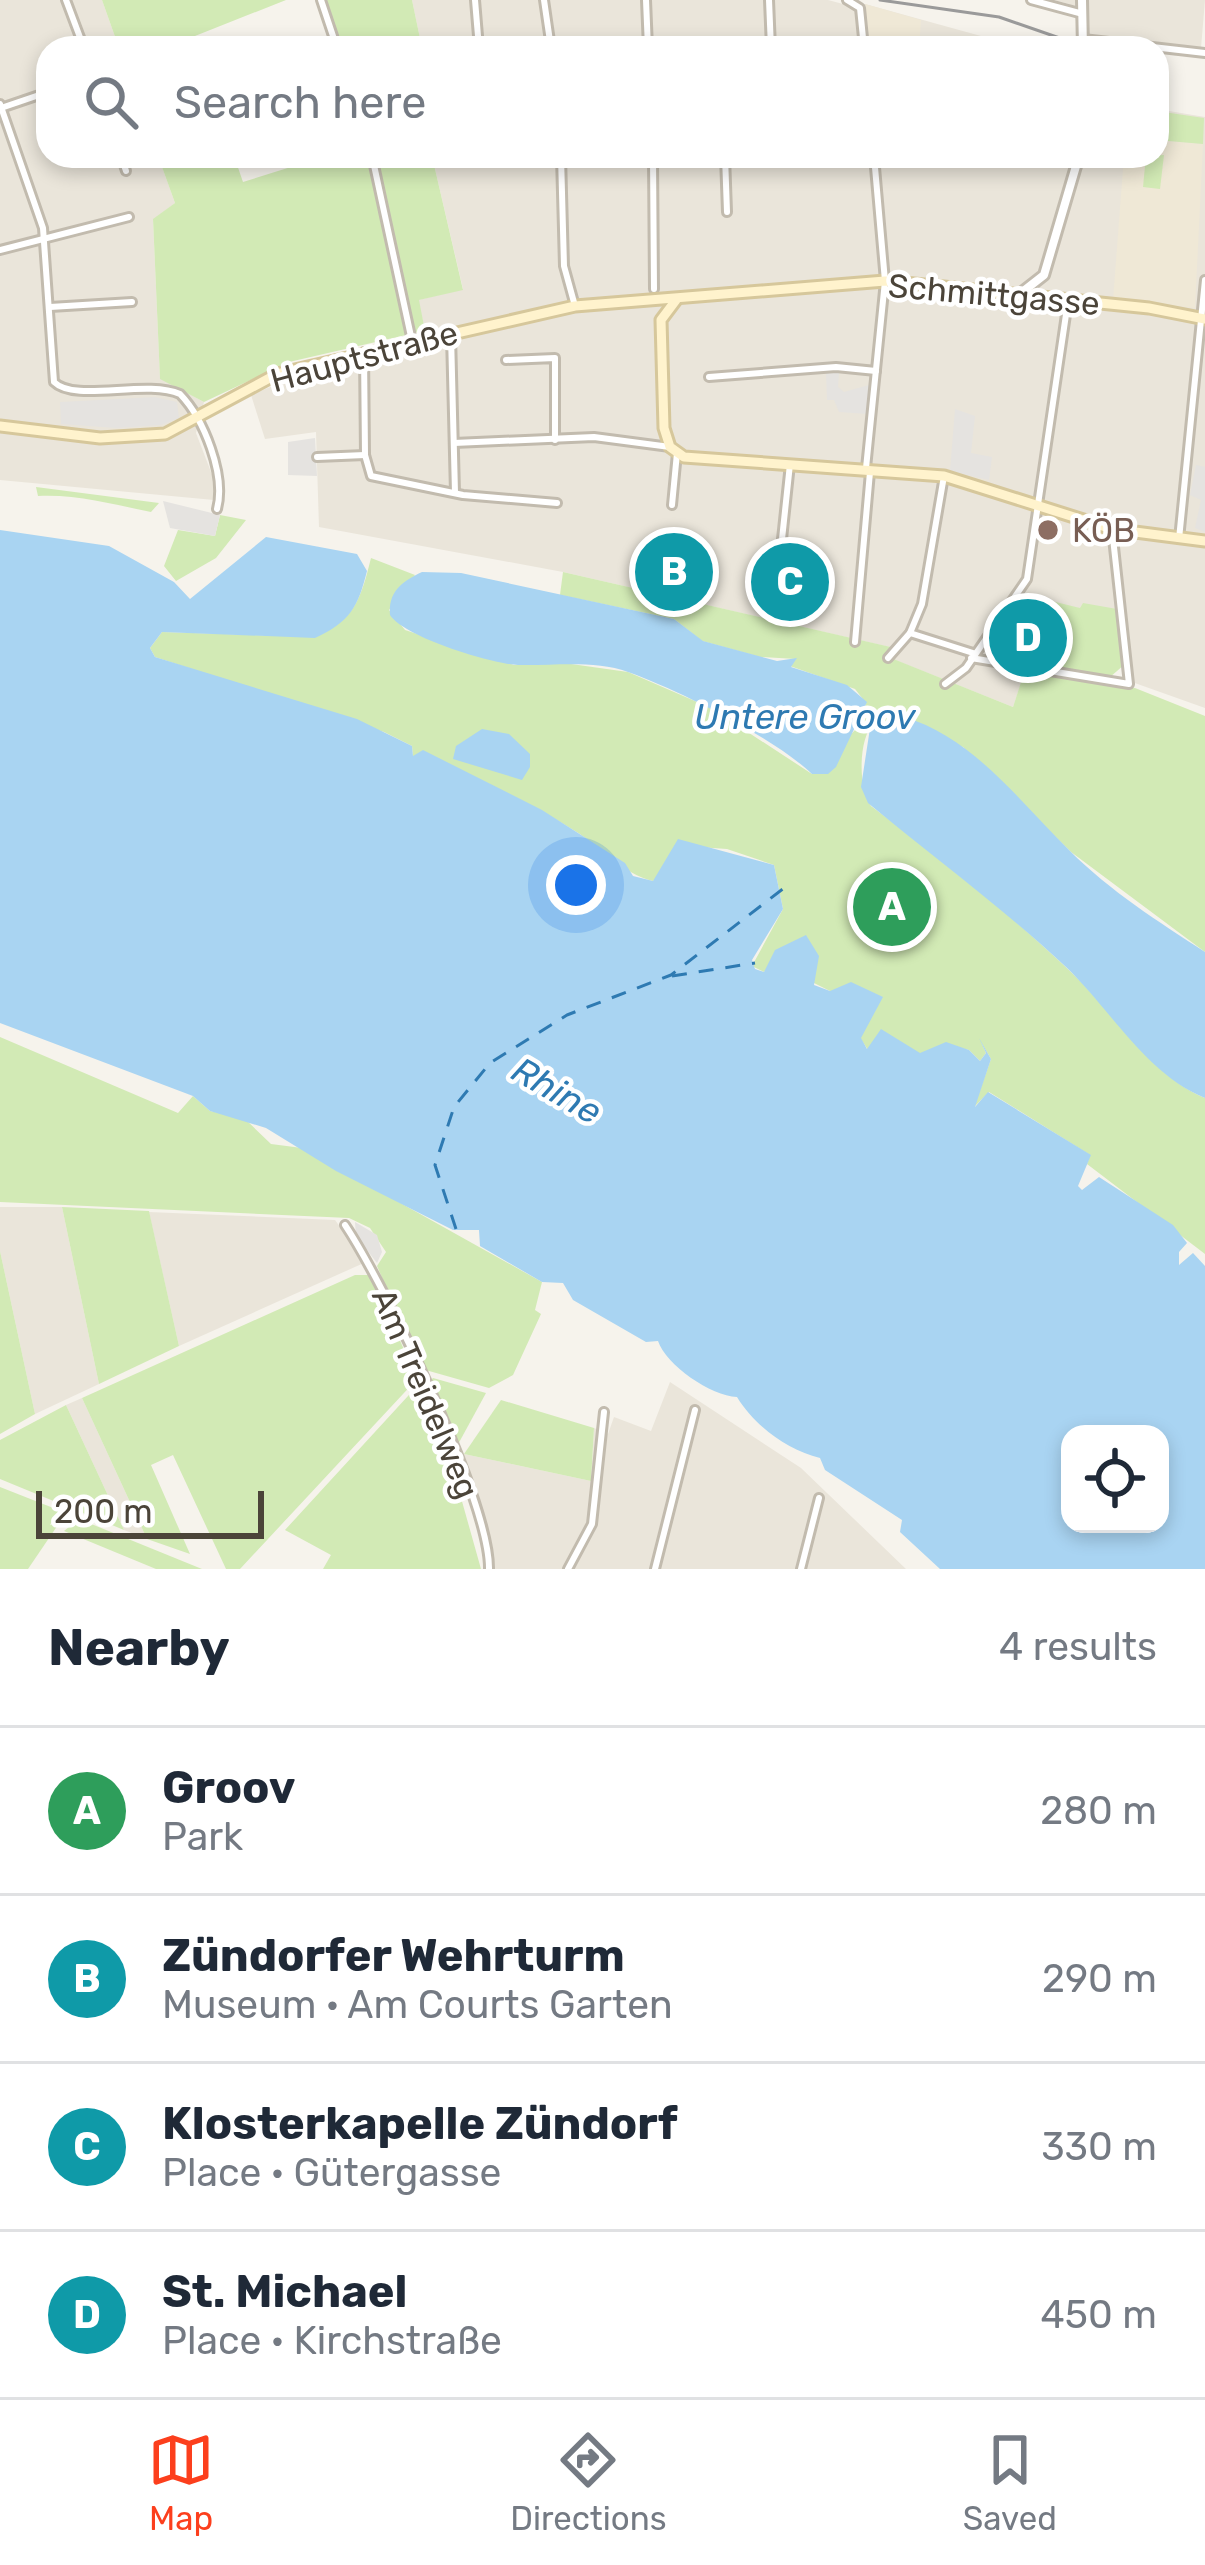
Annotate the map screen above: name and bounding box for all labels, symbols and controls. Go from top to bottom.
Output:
search box [36,36,1169,168]
icon: search [78,69,144,135]
text: Search here [174,76,426,129]
street label: Schmittgasse [887,266,1101,323]
street label: Hauptstraße [266,313,462,400]
place label: KÖB [1072,511,1135,550]
marker: KÖB [1035,517,1061,543]
pin: B [635,527,713,617]
pin: C [751,537,829,627]
pin: D [989,593,1067,683]
water label: Untere Groov [694,695,917,738]
your location [546,855,606,915]
pin: A [853,862,931,952]
water label: Rhine [504,1048,609,1133]
street label: Am Treidelweg [364,1282,487,1504]
map controls [1061,1425,1169,1533]
button: locate [1061,1425,1169,1533]
scale bar [36,1485,264,1538]
text: 200 m [54,1492,153,1531]
text: Nearby [48,1617,230,1678]
text: 4 results [999,1624,1157,1670]
text: Groov [162,1761,296,1814]
text: A [73,1788,101,1834]
text: 280 m [1040,1788,1157,1834]
text: Park [162,1814,243,1860]
text: Zündorfer Wehrturm [162,1929,625,1982]
text: B [73,1956,101,2002]
text: 290 m [1042,1956,1157,2002]
text: Museum · Am Courts Garten [162,1982,673,2028]
text: Klosterkapelle Zündorf [162,2097,678,2150]
text: C [73,2124,101,2170]
text: 330 m [1041,2124,1157,2170]
text: Place · Gütergasse [162,2150,501,2196]
text: St. Michael [162,2265,407,2318]
text: D [73,2292,101,2338]
text: 450 m [1041,2292,1157,2338]
text: Place · Kirchstraße [162,2318,502,2364]
tab: Map [148,2427,214,2538]
tab: Directions [510,2427,667,2538]
tab: Saved [963,2427,1057,2538]

